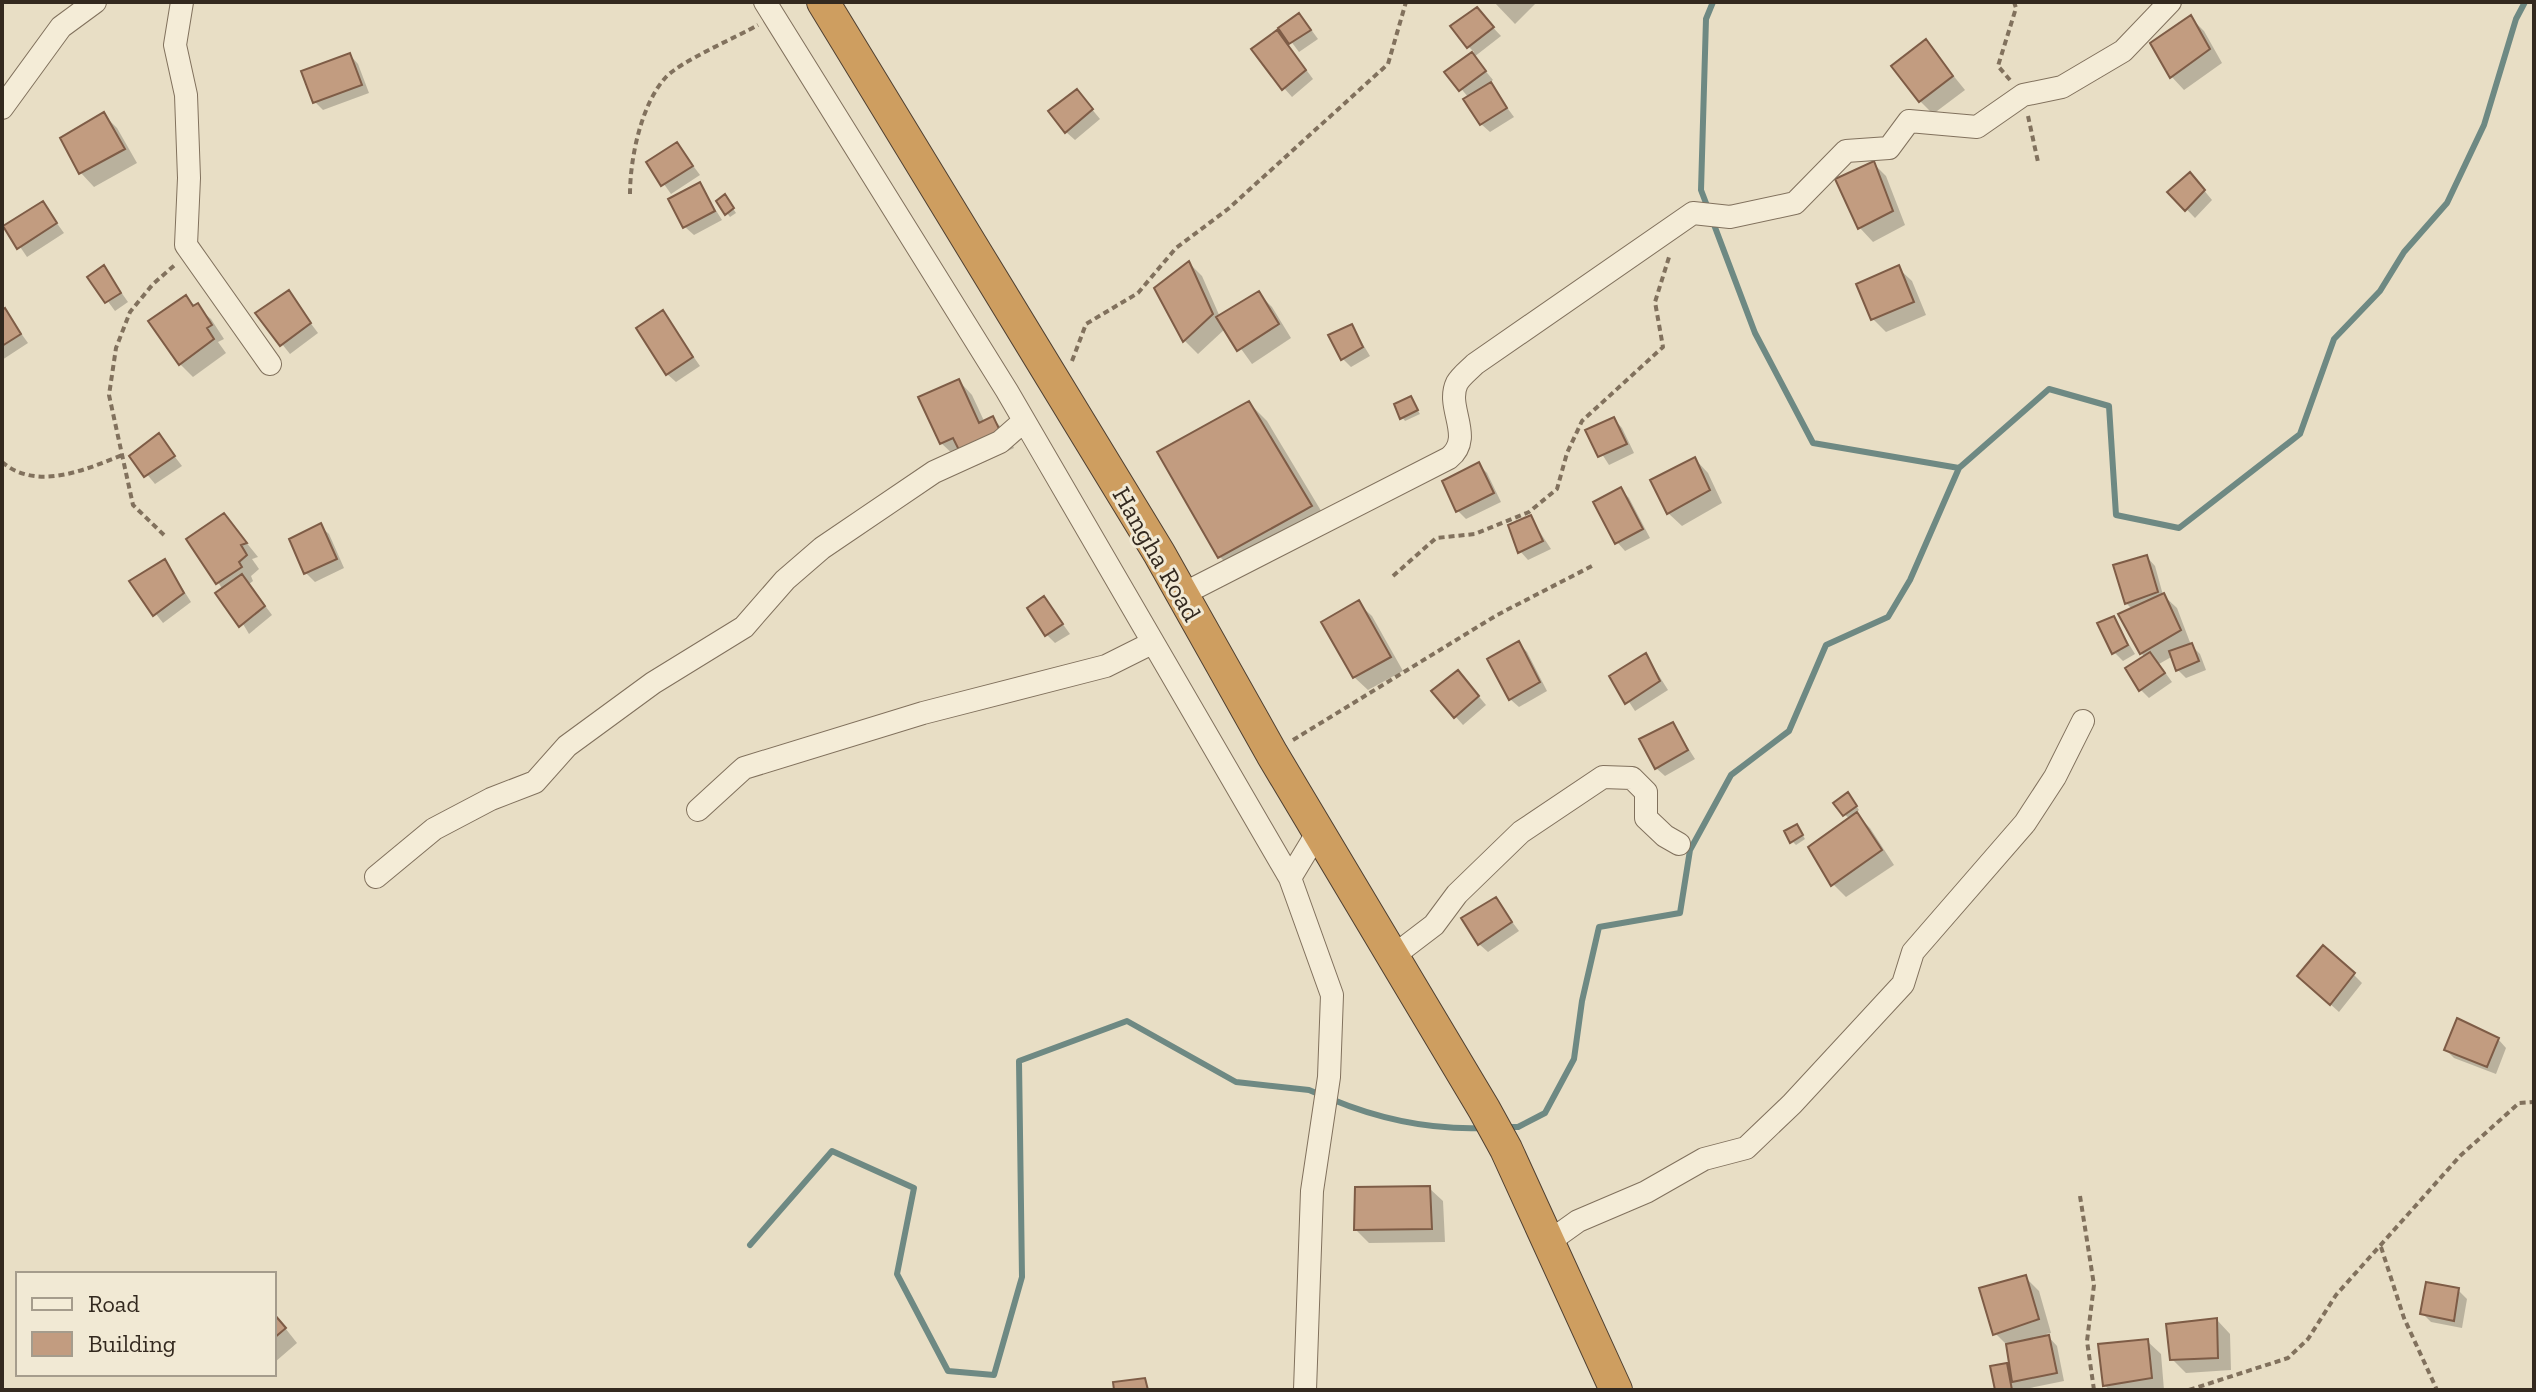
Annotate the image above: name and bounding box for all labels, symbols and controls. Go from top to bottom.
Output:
street label: Hangha Road [1106,481,1208,627]
legend [16,1272,276,1376]
text: Road [88,1289,140,1318]
text: Building [88,1329,176,1358]

